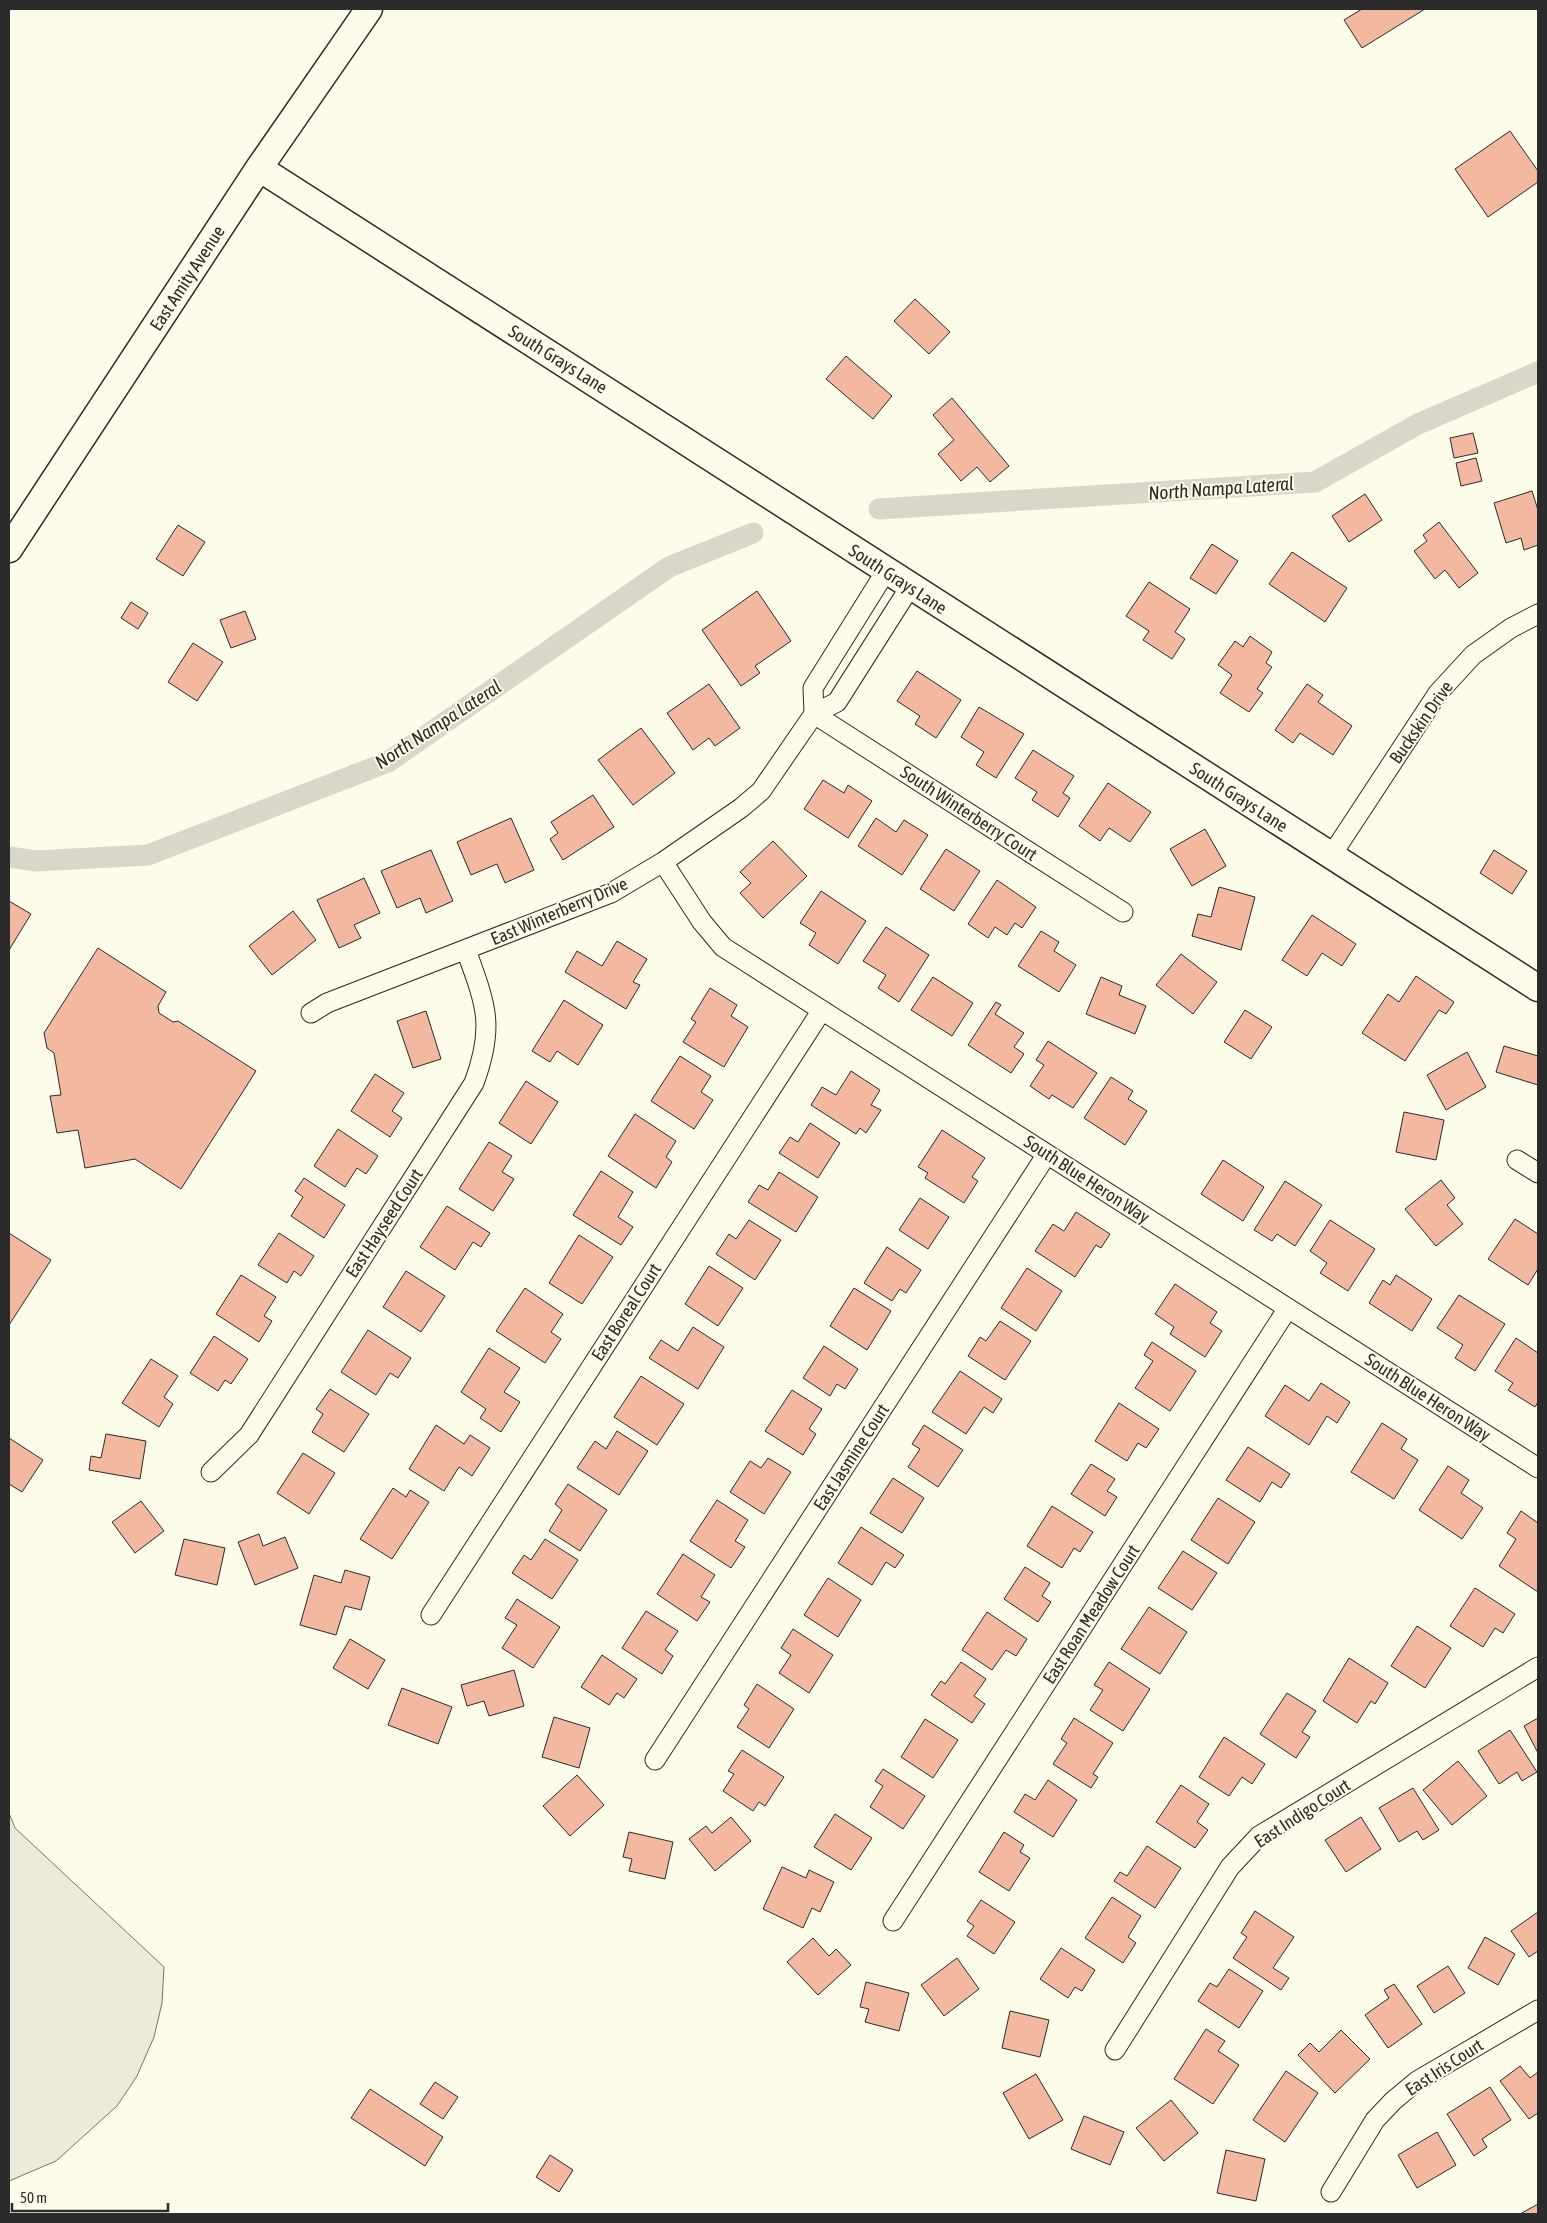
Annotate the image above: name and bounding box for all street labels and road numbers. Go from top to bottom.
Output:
street label: East Amity Avenue [145,222,229,334]
street label: South Grays Lane [505,320,611,398]
street label: South Grays Lane [845,540,951,618]
street label: Buckskin Drive [1385,677,1457,767]
street label: South Grays Lane [1186,758,1292,836]
street label: South Winterberry Court [897,761,1041,865]
street label: East Winterberry Drive [487,873,631,949]
street label: South Blue Heron Way [1020,1131,1154,1227]
street label: East Hayseed Court [341,1165,427,1281]
street label: East Boreal Court [587,1259,665,1365]
street label: South Blue Heron Way [1361,1349,1495,1445]
street label: East Jasmine Court [809,1400,893,1514]
street label: East Roan Meadow Court [1038,1541,1144,1687]
street label: East Indigo Court [1250,1774,1354,1852]
street label: East Iris Court [1401,2034,1487,2100]

